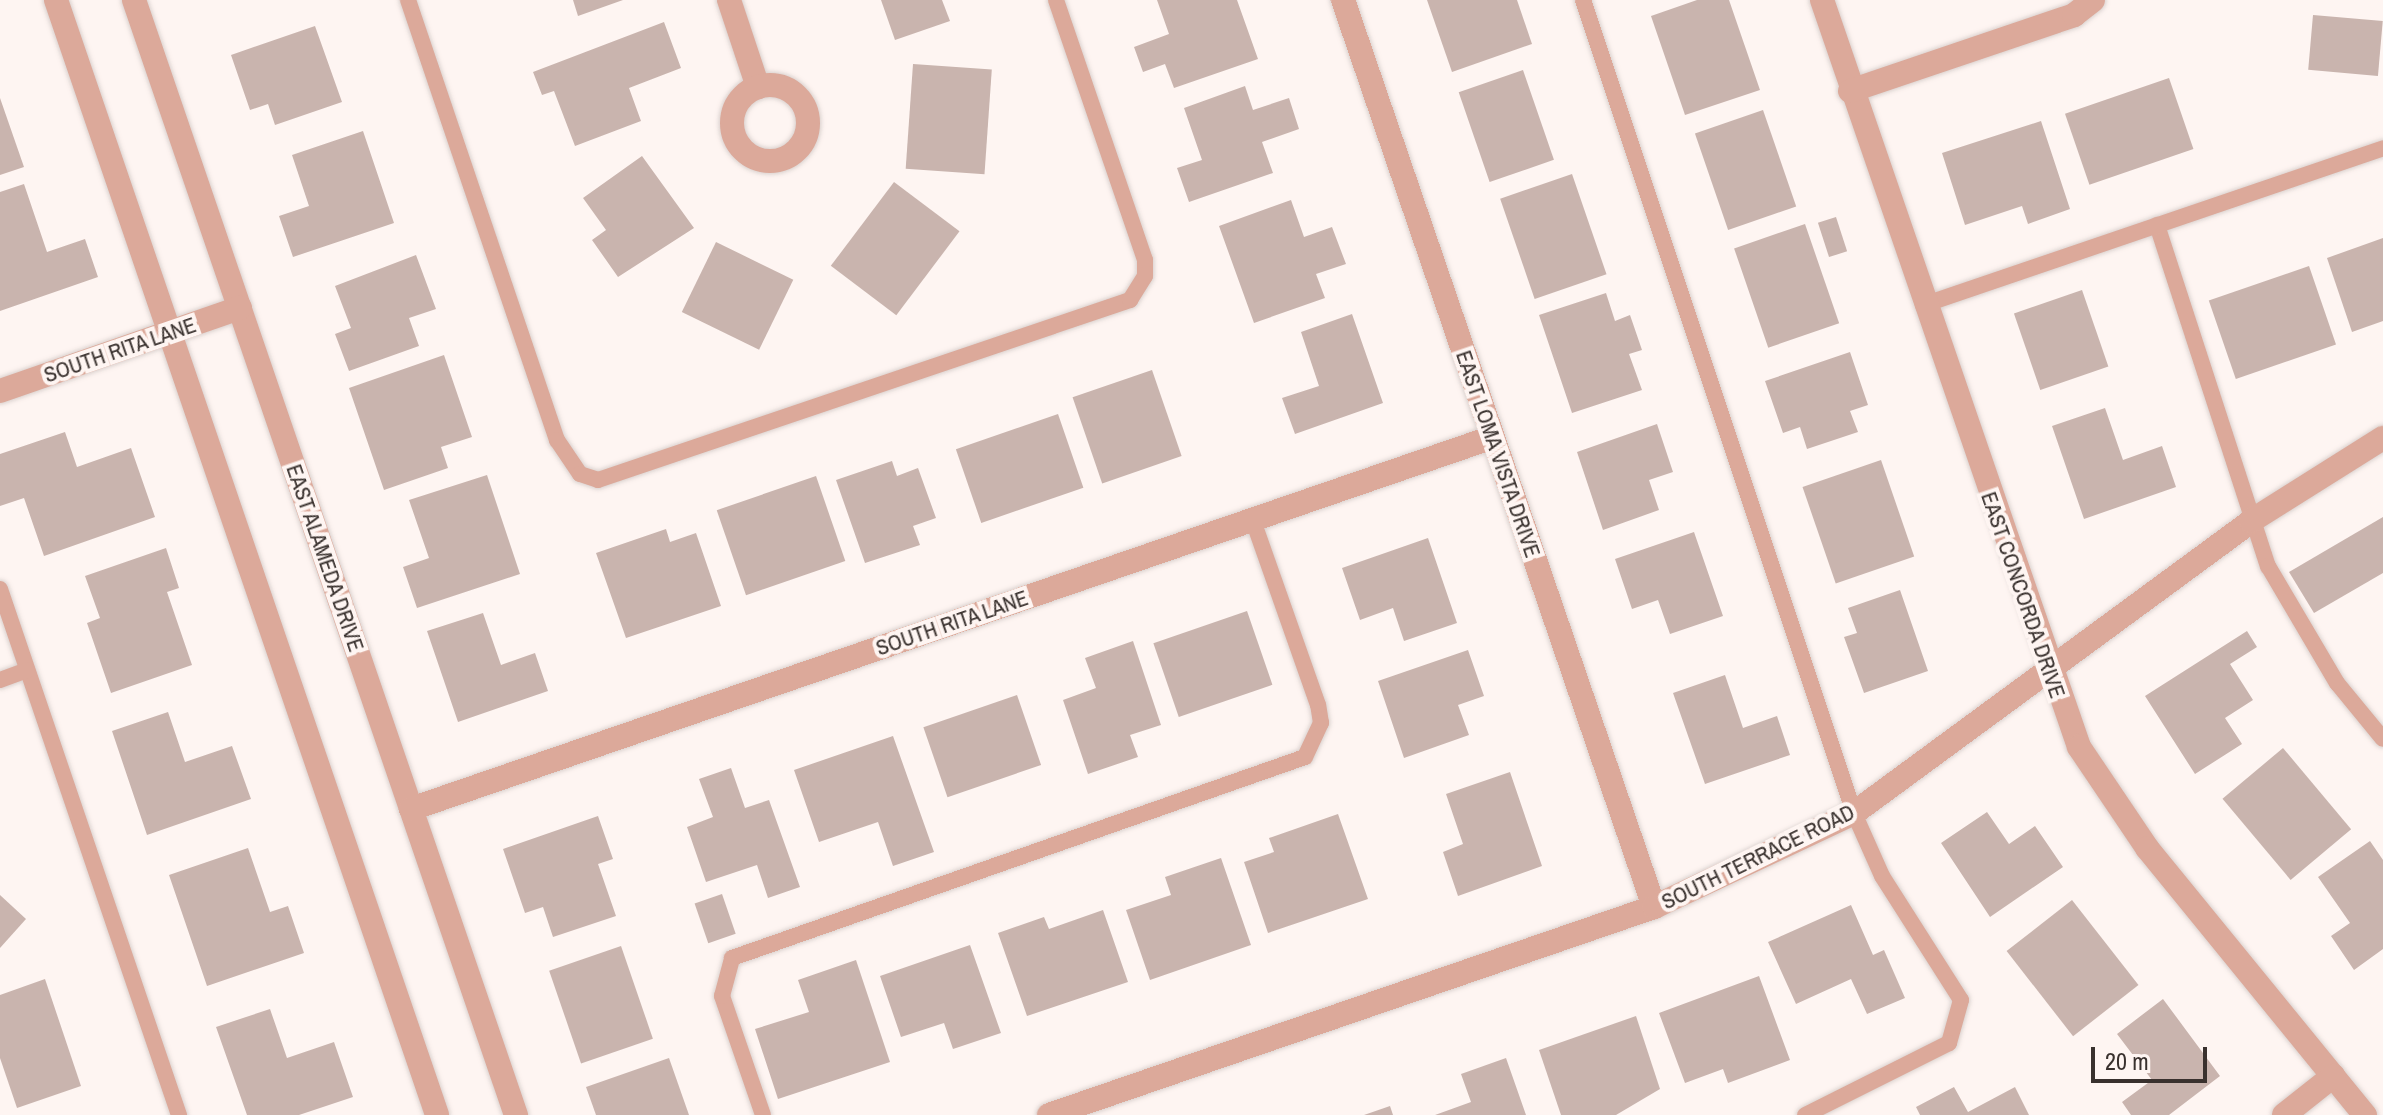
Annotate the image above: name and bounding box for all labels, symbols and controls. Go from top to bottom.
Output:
street label: SOUTH RITA LANE [40,311,200,389]
street label: EAST LOMA VISTA DRIVE [1450,346,1546,562]
street label: EAST ALAMEDA DRIVE [280,460,370,656]
street label: EAST CONCORDA DRIVE [1975,488,2071,702]
street label: SOUTH RITA LANE [872,584,1032,662]
street label: SOUTH TERRACE ROAD [1657,799,1859,915]
scale bar [2095,1031,2211,1081]
text: 20 m [2105,1045,2149,1077]

